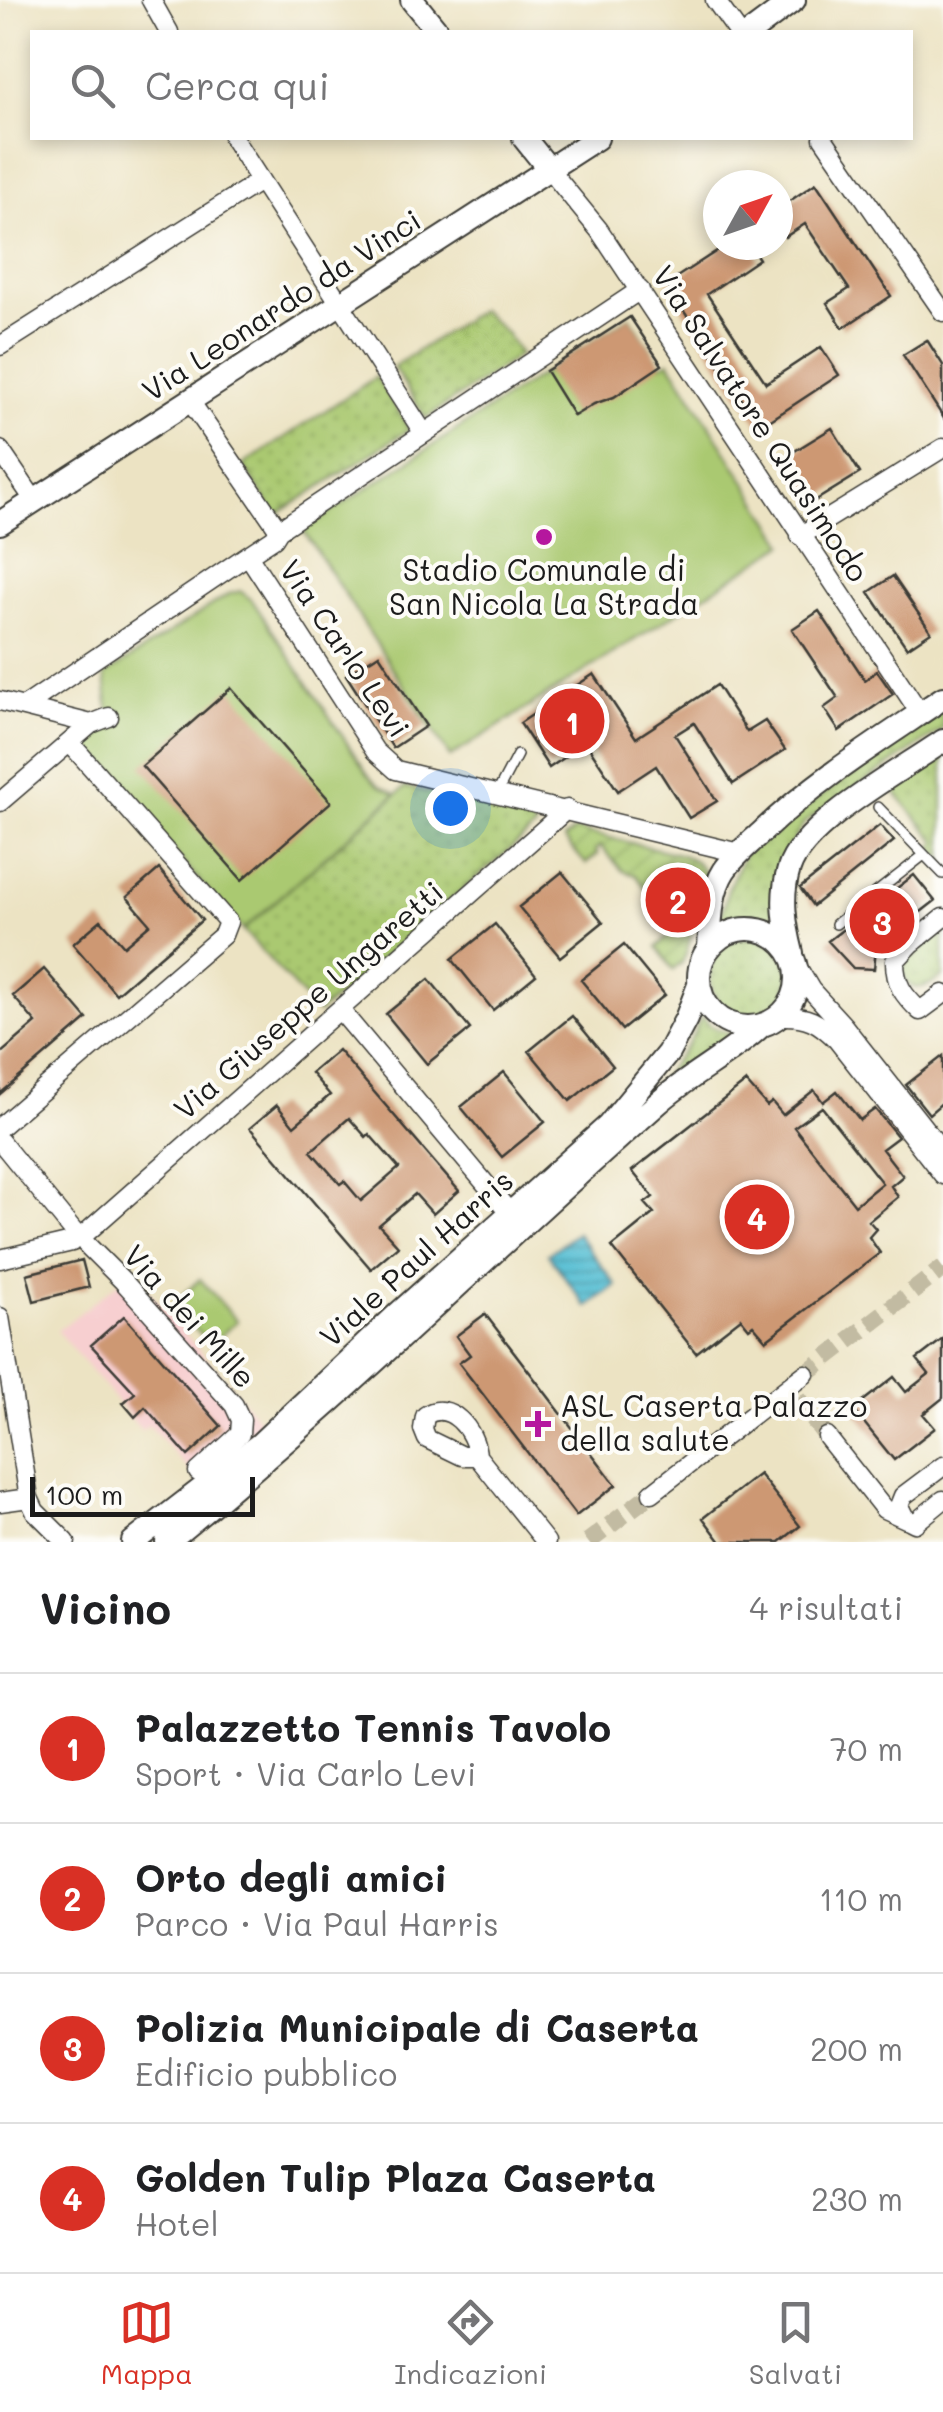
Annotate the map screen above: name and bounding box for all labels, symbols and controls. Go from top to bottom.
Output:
search box [30,30,913,140]
icon: search [65,58,120,113]
text: Cerca qui [145,60,330,110]
north arrow [703,170,793,260]
street label: Via Leonardo da Vinci [134,199,428,410]
street label: Via Salvatore Quasimodo [644,257,879,589]
marker: Stadio Comunale di San Nicola La Strada [533,526,555,548]
place label: Stadio Comunale di San Nicola La Strada [389,549,699,623]
street label: Via Carlo Levi [271,551,420,745]
pin: 1 [540,684,604,758]
your location [425,783,476,834]
pin: 2 [646,862,710,938]
street label: Via Giuseppe Ungaretti [164,871,451,1128]
pin: 3 [850,884,914,958]
street label: Viale Paul Harris [310,1160,521,1355]
pin: 4 [724,1180,790,1254]
street label: Via dei Mille [115,1235,266,1396]
place label: ASL Caserta Palazzo della salute [560,1385,867,1459]
marker: ASL Caserta Palazzo della salute [525,1411,551,1437]
scale bar [30,1472,255,1516]
text: 100 m [45,1476,123,1512]
text: Vicino [40,1580,171,1635]
text: 4 risultati [749,1586,903,1628]
text: Palazzetto Tennis Tavolo [135,1702,611,1752]
text: 1 [65,1727,80,1769]
text: 70 m [830,1727,903,1769]
text: Sport · Via Carlo Levi [135,1752,476,1794]
text: Orto degli amici [135,1852,447,1902]
text: 2 [64,1877,81,1919]
text: 110 m [819,1877,903,1919]
text: Parco · Via Paul Harris [135,1902,499,1944]
text: Polizia Municipale di Caserta [135,2002,699,2052]
text: 3 [63,2027,82,2069]
text: 200 m [810,2027,903,2069]
text: Edificio pubblico [135,2052,397,2094]
text: Golden Tulip Plaza Caserta [135,2152,656,2202]
text: 4 [62,2177,83,2219]
text: 230 m [811,2177,903,2219]
text: Hotel [135,2202,219,2244]
tab: Mappa [101,2295,193,2391]
tab: Indicazioni [394,2295,547,2391]
tab: Salvati [749,2295,842,2391]

